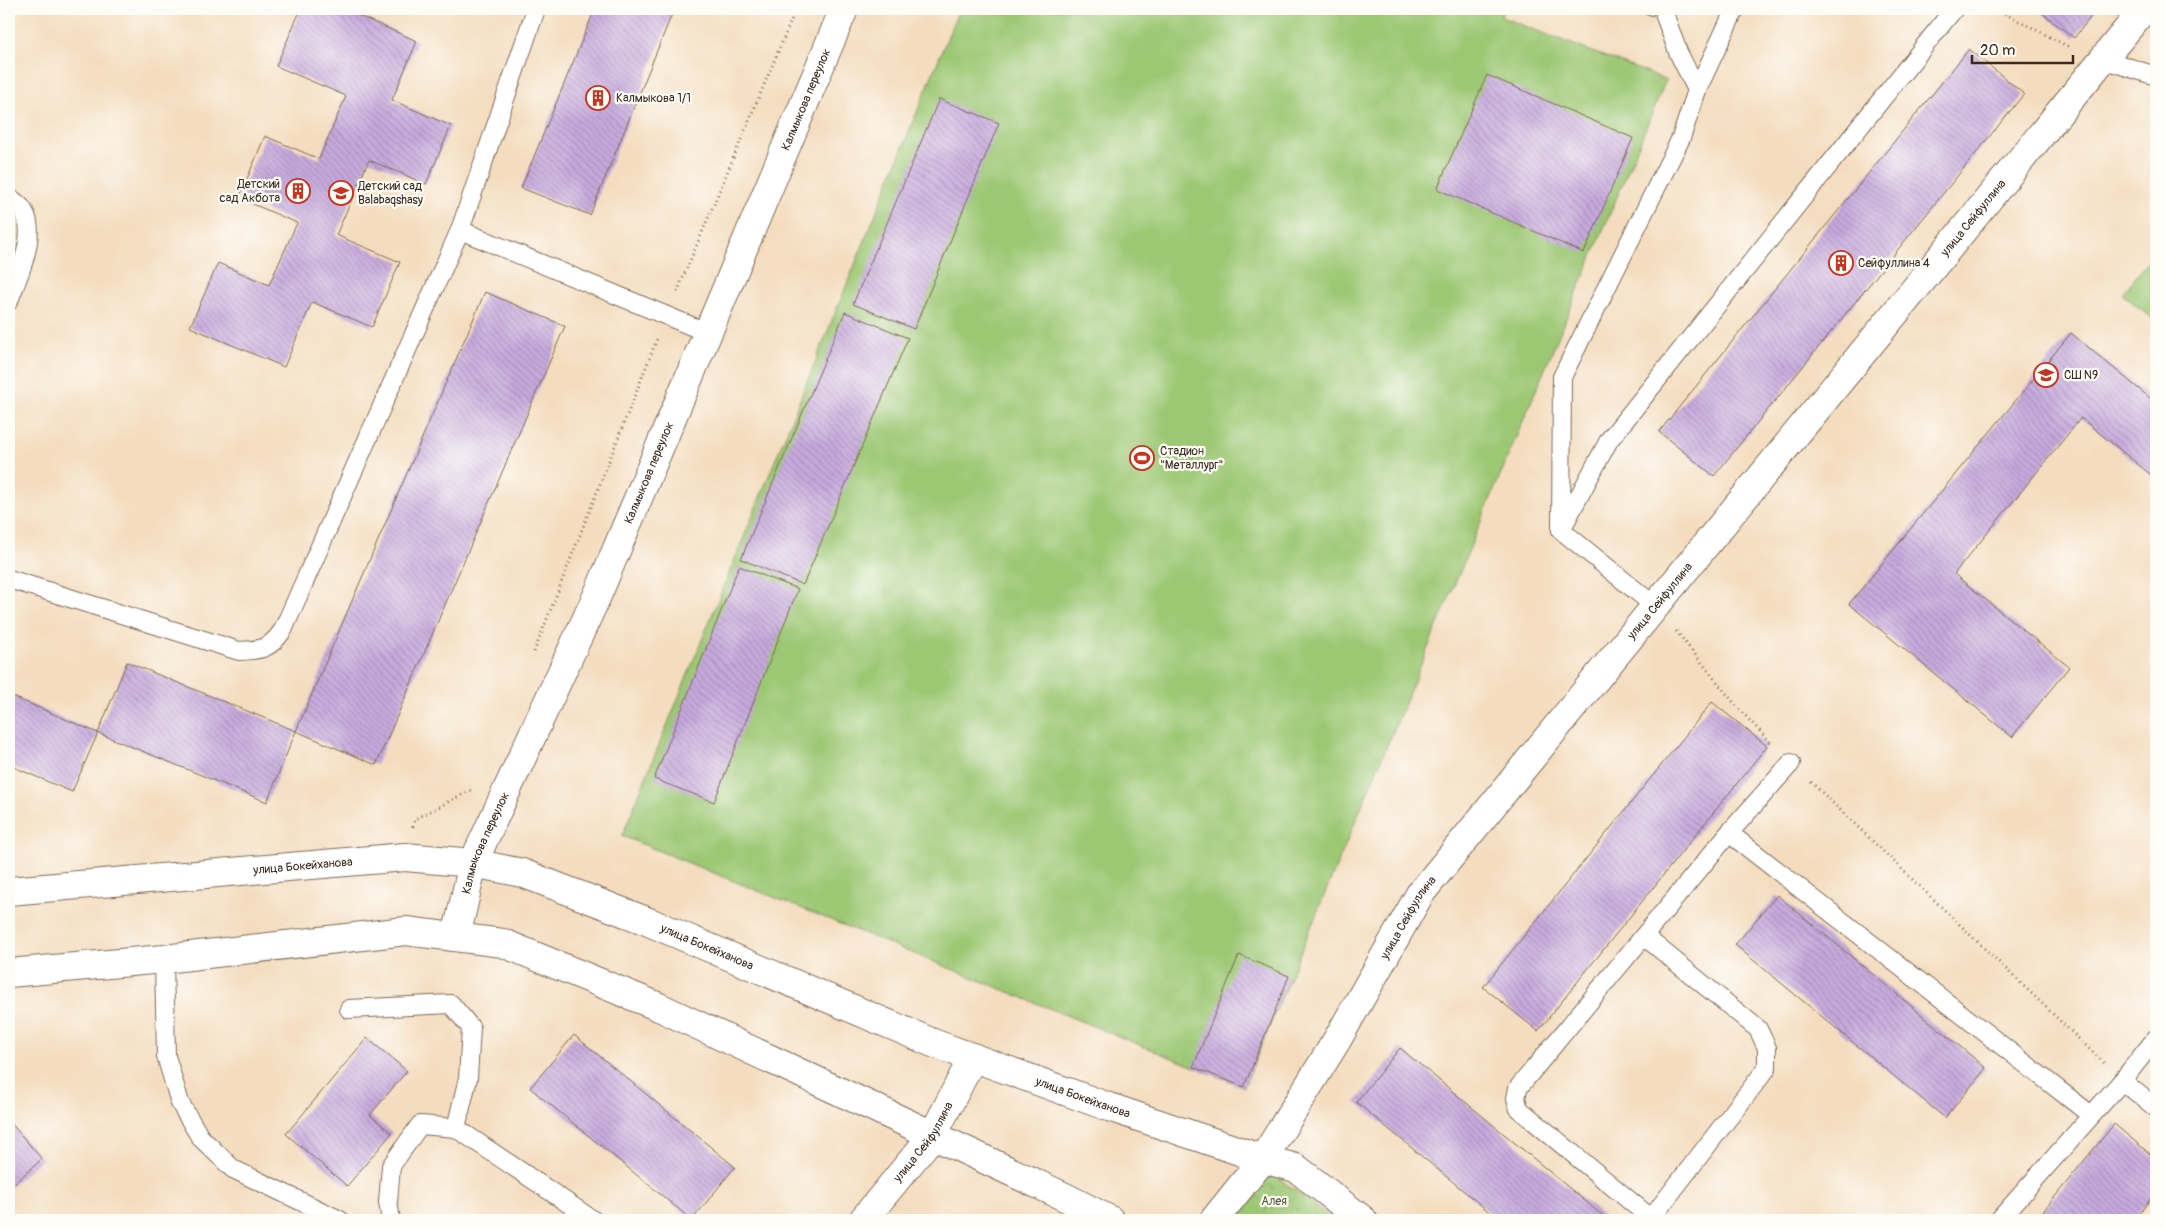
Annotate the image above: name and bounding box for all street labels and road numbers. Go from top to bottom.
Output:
street label: Калмыкова переулок [778,47,834,153]
street label: улица Сейфуллина [1937,176,2010,260]
street label: Калмыкова переулок [621,420,677,526]
street label: улица Сейфуллина [1624,559,1696,643]
street label: Калмыкова переулок [459,790,513,895]
street label: улица Бокейханова [252,854,354,878]
street label: улица Сейфуллина [1377,873,1440,963]
street label: улица Бокейханова [657,920,756,974]
street label: улица Бокейханова [1032,1074,1132,1122]
street label: улица Сейфуллина [890,1099,957,1186]

